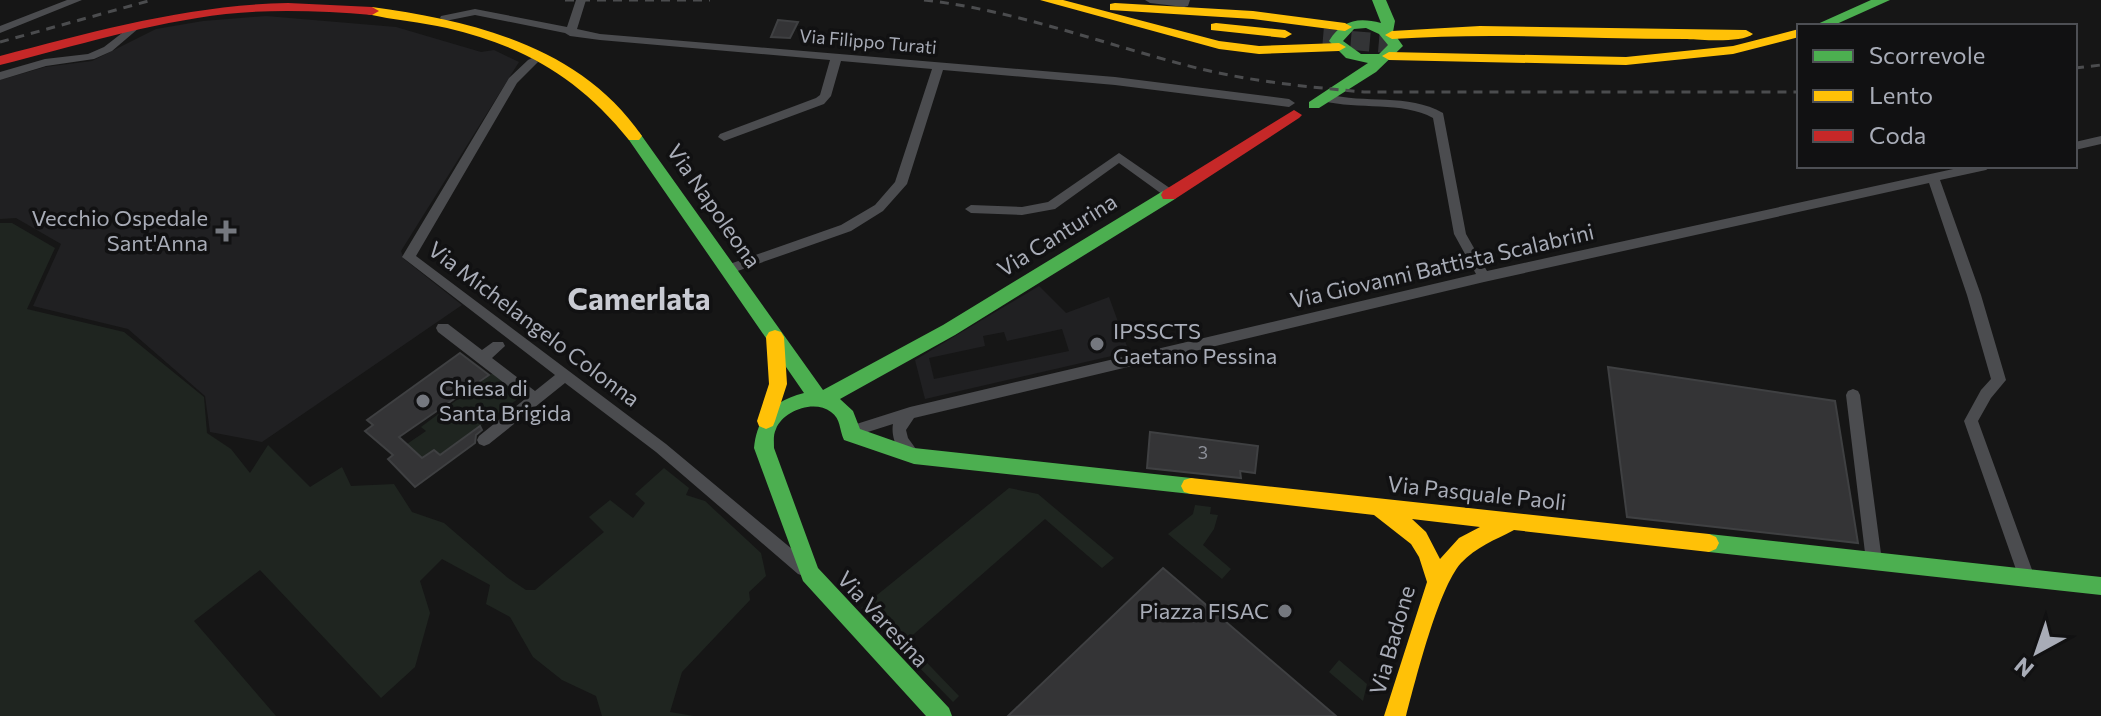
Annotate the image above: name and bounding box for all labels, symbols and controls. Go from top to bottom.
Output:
street label: Via Filippo Turati [798,24,938,58]
legend [1797,24,2077,168]
text: Scorrevole [1869,40,1985,69]
text: Lento [1869,80,1933,109]
text: Coda [1869,120,1926,149]
street label: Via Napoleona [662,139,767,273]
street label: Via Canturina [992,187,1121,282]
place label: Vecchio Ospedale Sant'Anna [31,204,208,256]
street label: Via Giovanni Battista Scalabrini [1287,217,1596,314]
marker: Vecchio Ospedale Sant'Anna [215,220,237,242]
street label: Via Michelangelo Colonna [423,235,645,412]
district label: Camerlata [567,279,711,316]
place label: IPSSCTS Gaetano Pessina [1113,317,1277,369]
marker: IPSSCTS Gaetano Pessina [1088,335,1106,353]
place label: Chiesa di Santa Brigida [439,374,571,426]
marker: Chiesa di Santa Brigida [414,392,432,410]
house number: 3 [1198,441,1208,463]
street label: Via Pasquale Paoli [1386,470,1568,515]
street label: Via Varesina [832,565,935,672]
street label: Via Badone [1363,582,1420,698]
place label: Piazza FISAC [1139,597,1269,624]
marker: Piazza FISAC [1276,602,1294,620]
north arrow [1997,612,2077,692]
text: N [2009,652,2039,683]

